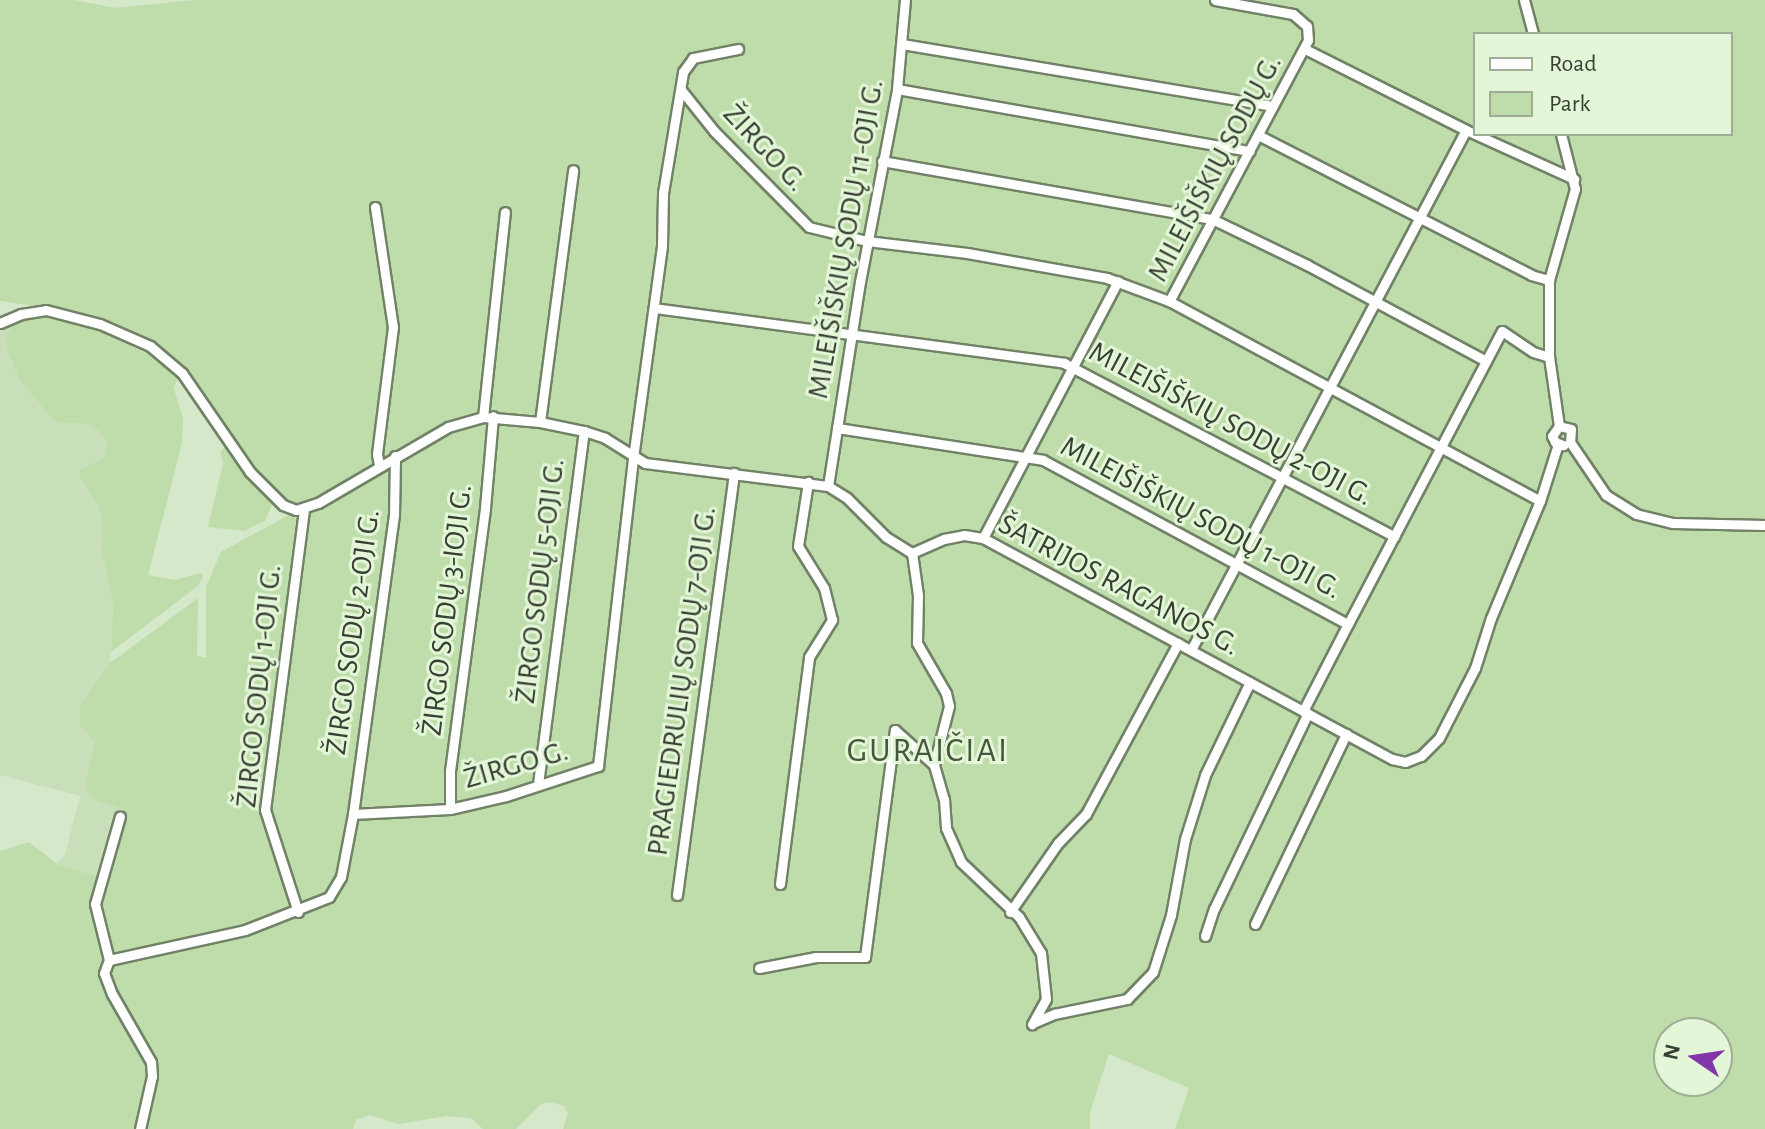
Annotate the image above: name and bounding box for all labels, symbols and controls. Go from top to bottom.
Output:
legend [1473,32,1733,136]
street label: MILEIŠIŠKIŲ SODŲ G. [1140,48,1290,288]
text: Road [1549,52,1597,76]
street label: MILEIŠIŠKIŲ SODŲ 11-OJI G. [800,77,892,401]
text: Park [1549,92,1590,116]
street label: ŽIRGO G. [715,97,815,199]
street label: MILEIŠIŠKIŲ SODŲ 2-OJI G. [1083,334,1379,514]
street label: MILEIŠIŠKIŲ SODŲ 1-OJI G. [1054,429,1348,607]
street label: ŽIRGO SODŲ 5-OJI G. [507,456,573,706]
street label: ŽIRGO SODŲ 3-IOJI G. [414,482,480,738]
street label: PRAGIEDRULIŲ SODŲ 7-OJI G. [640,504,724,858]
street label: ŠATRIJOS RAGANOS G. [992,506,1246,664]
street label: ŽIRGO SODŲ 2-OJI G. [318,507,388,757]
street label: ŽIRGO SODŲ 1-OJI G. [228,563,290,809]
district label: GURAIČIAI [847,732,1009,772]
street label: ŽIRGO G. [460,733,572,797]
north arrow [1653,1017,1733,1097]
text: N [1659,1042,1684,1062]

